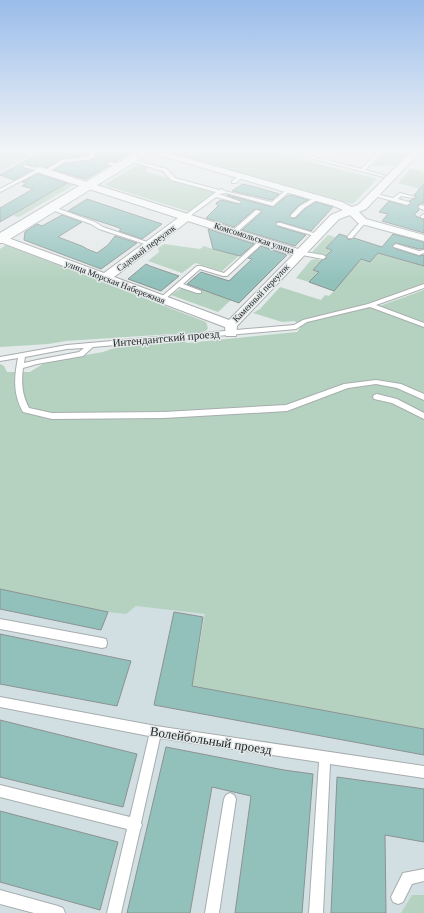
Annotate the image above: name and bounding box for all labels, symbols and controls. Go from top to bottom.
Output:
street label: Комсомольская улица [213,220,295,256]
street label: Садовый переулок [115,222,178,273]
street label: улица Морская Набережная [64,258,166,306]
street label: Каменный переулок [231,261,292,324]
street label: Интендантский проезд [112,327,220,349]
street label: Волейбольный проезд [149,723,273,758]

